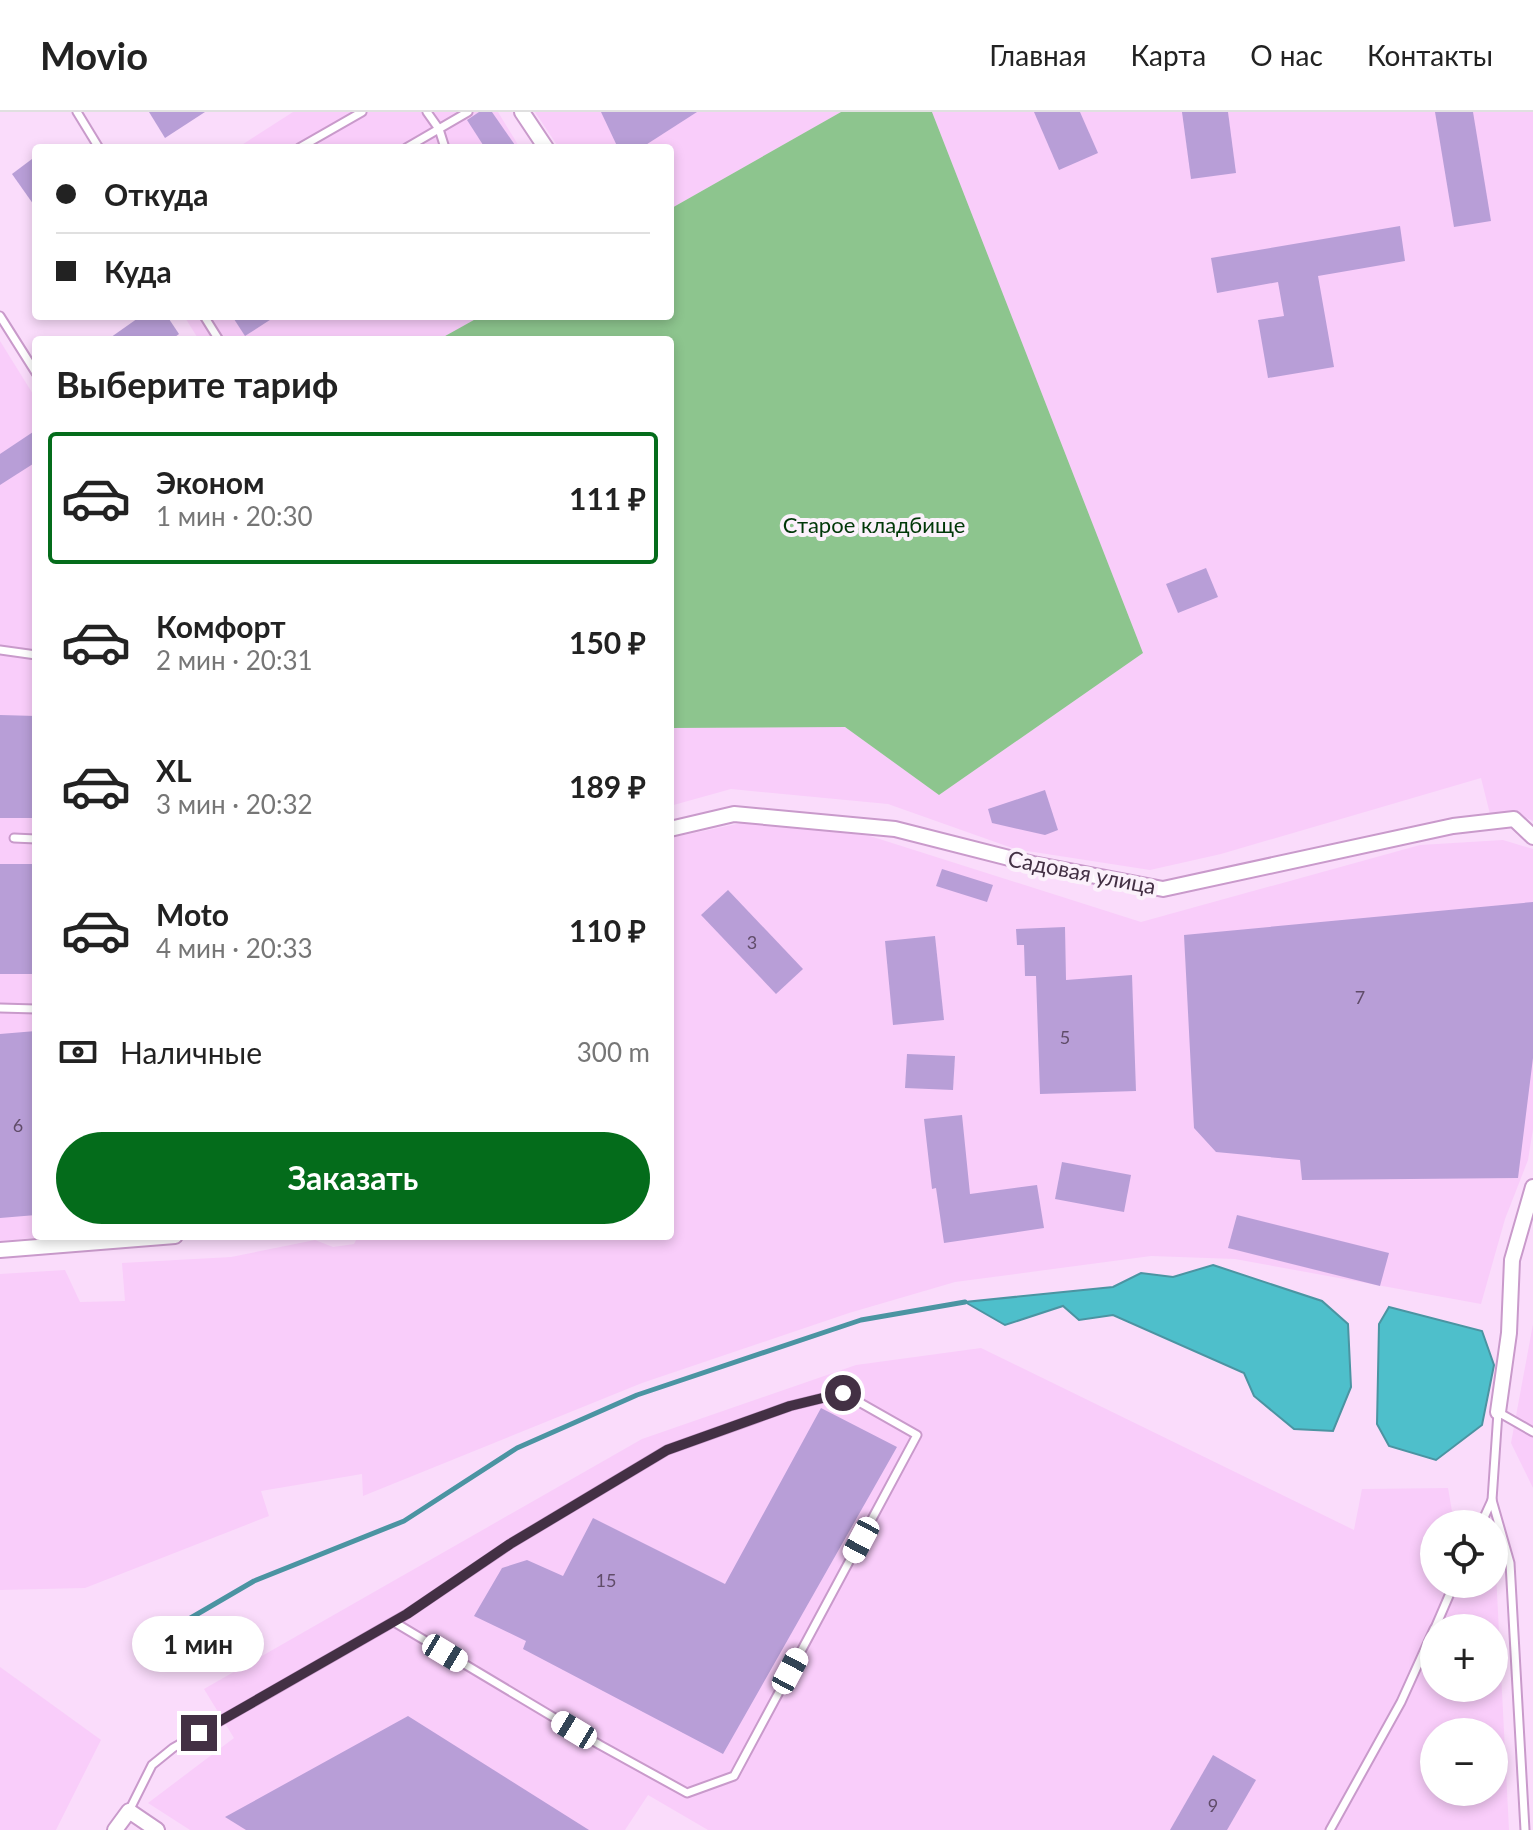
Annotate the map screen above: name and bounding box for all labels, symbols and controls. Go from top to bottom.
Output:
text: Movio [40,32,148,78]
text: Главная [989,38,1087,72]
text: Карта [1131,38,1206,72]
text: О нас [1250,38,1323,72]
text: Контакты [1367,38,1493,72]
text: Откуда [104,176,209,212]
text: Куда [104,253,172,289]
text: Выберите тариф [56,362,338,406]
icon: car [60,462,132,534]
text: Эконом [156,464,265,500]
text: 111 ₽ [569,480,646,516]
text: 1 мин · 20:30 [156,500,313,532]
park label: Старое кладбище [783,511,965,538]
icon: car [60,606,132,678]
text: Комфорт [156,608,286,644]
text: 150 ₽ [569,624,646,660]
text: 2 мин · 20:31 [156,644,313,676]
icon: car [60,750,132,822]
text: XL [156,752,192,788]
text: 189 ₽ [569,768,646,804]
text: 3 мин · 20:32 [156,788,313,820]
street label: Садовая улица [1006,844,1158,900]
icon: car [60,894,132,966]
text: Moto [156,896,229,932]
text: 110 ₽ [569,912,646,948]
house number: 3 [747,931,757,953]
text: 4 мин · 20:33 [156,932,313,964]
house number: 7 [1355,986,1365,1008]
house number: 5 [1060,1026,1070,1048]
icon: cash [56,1030,100,1074]
text: Наличные [120,1034,262,1070]
text: 300 m [577,1036,650,1068]
house number: 6 [13,1114,23,1136]
button: Заказать [56,1132,650,1224]
route start [825,1375,861,1411]
map controls [1420,1510,1508,1806]
button: locate [1420,1510,1508,1598]
car [839,1513,883,1567]
house number: 15 [596,1569,616,1591]
button: + [1420,1614,1508,1702]
callout: 1 мин [133,1617,265,1673]
text: 1 мин [163,1628,233,1660]
car [418,1630,472,1676]
car [768,1644,812,1698]
car [547,1707,601,1753]
route end [181,1715,217,1751]
button: − [1420,1718,1508,1806]
house number: 9 [1208,1794,1218,1816]

